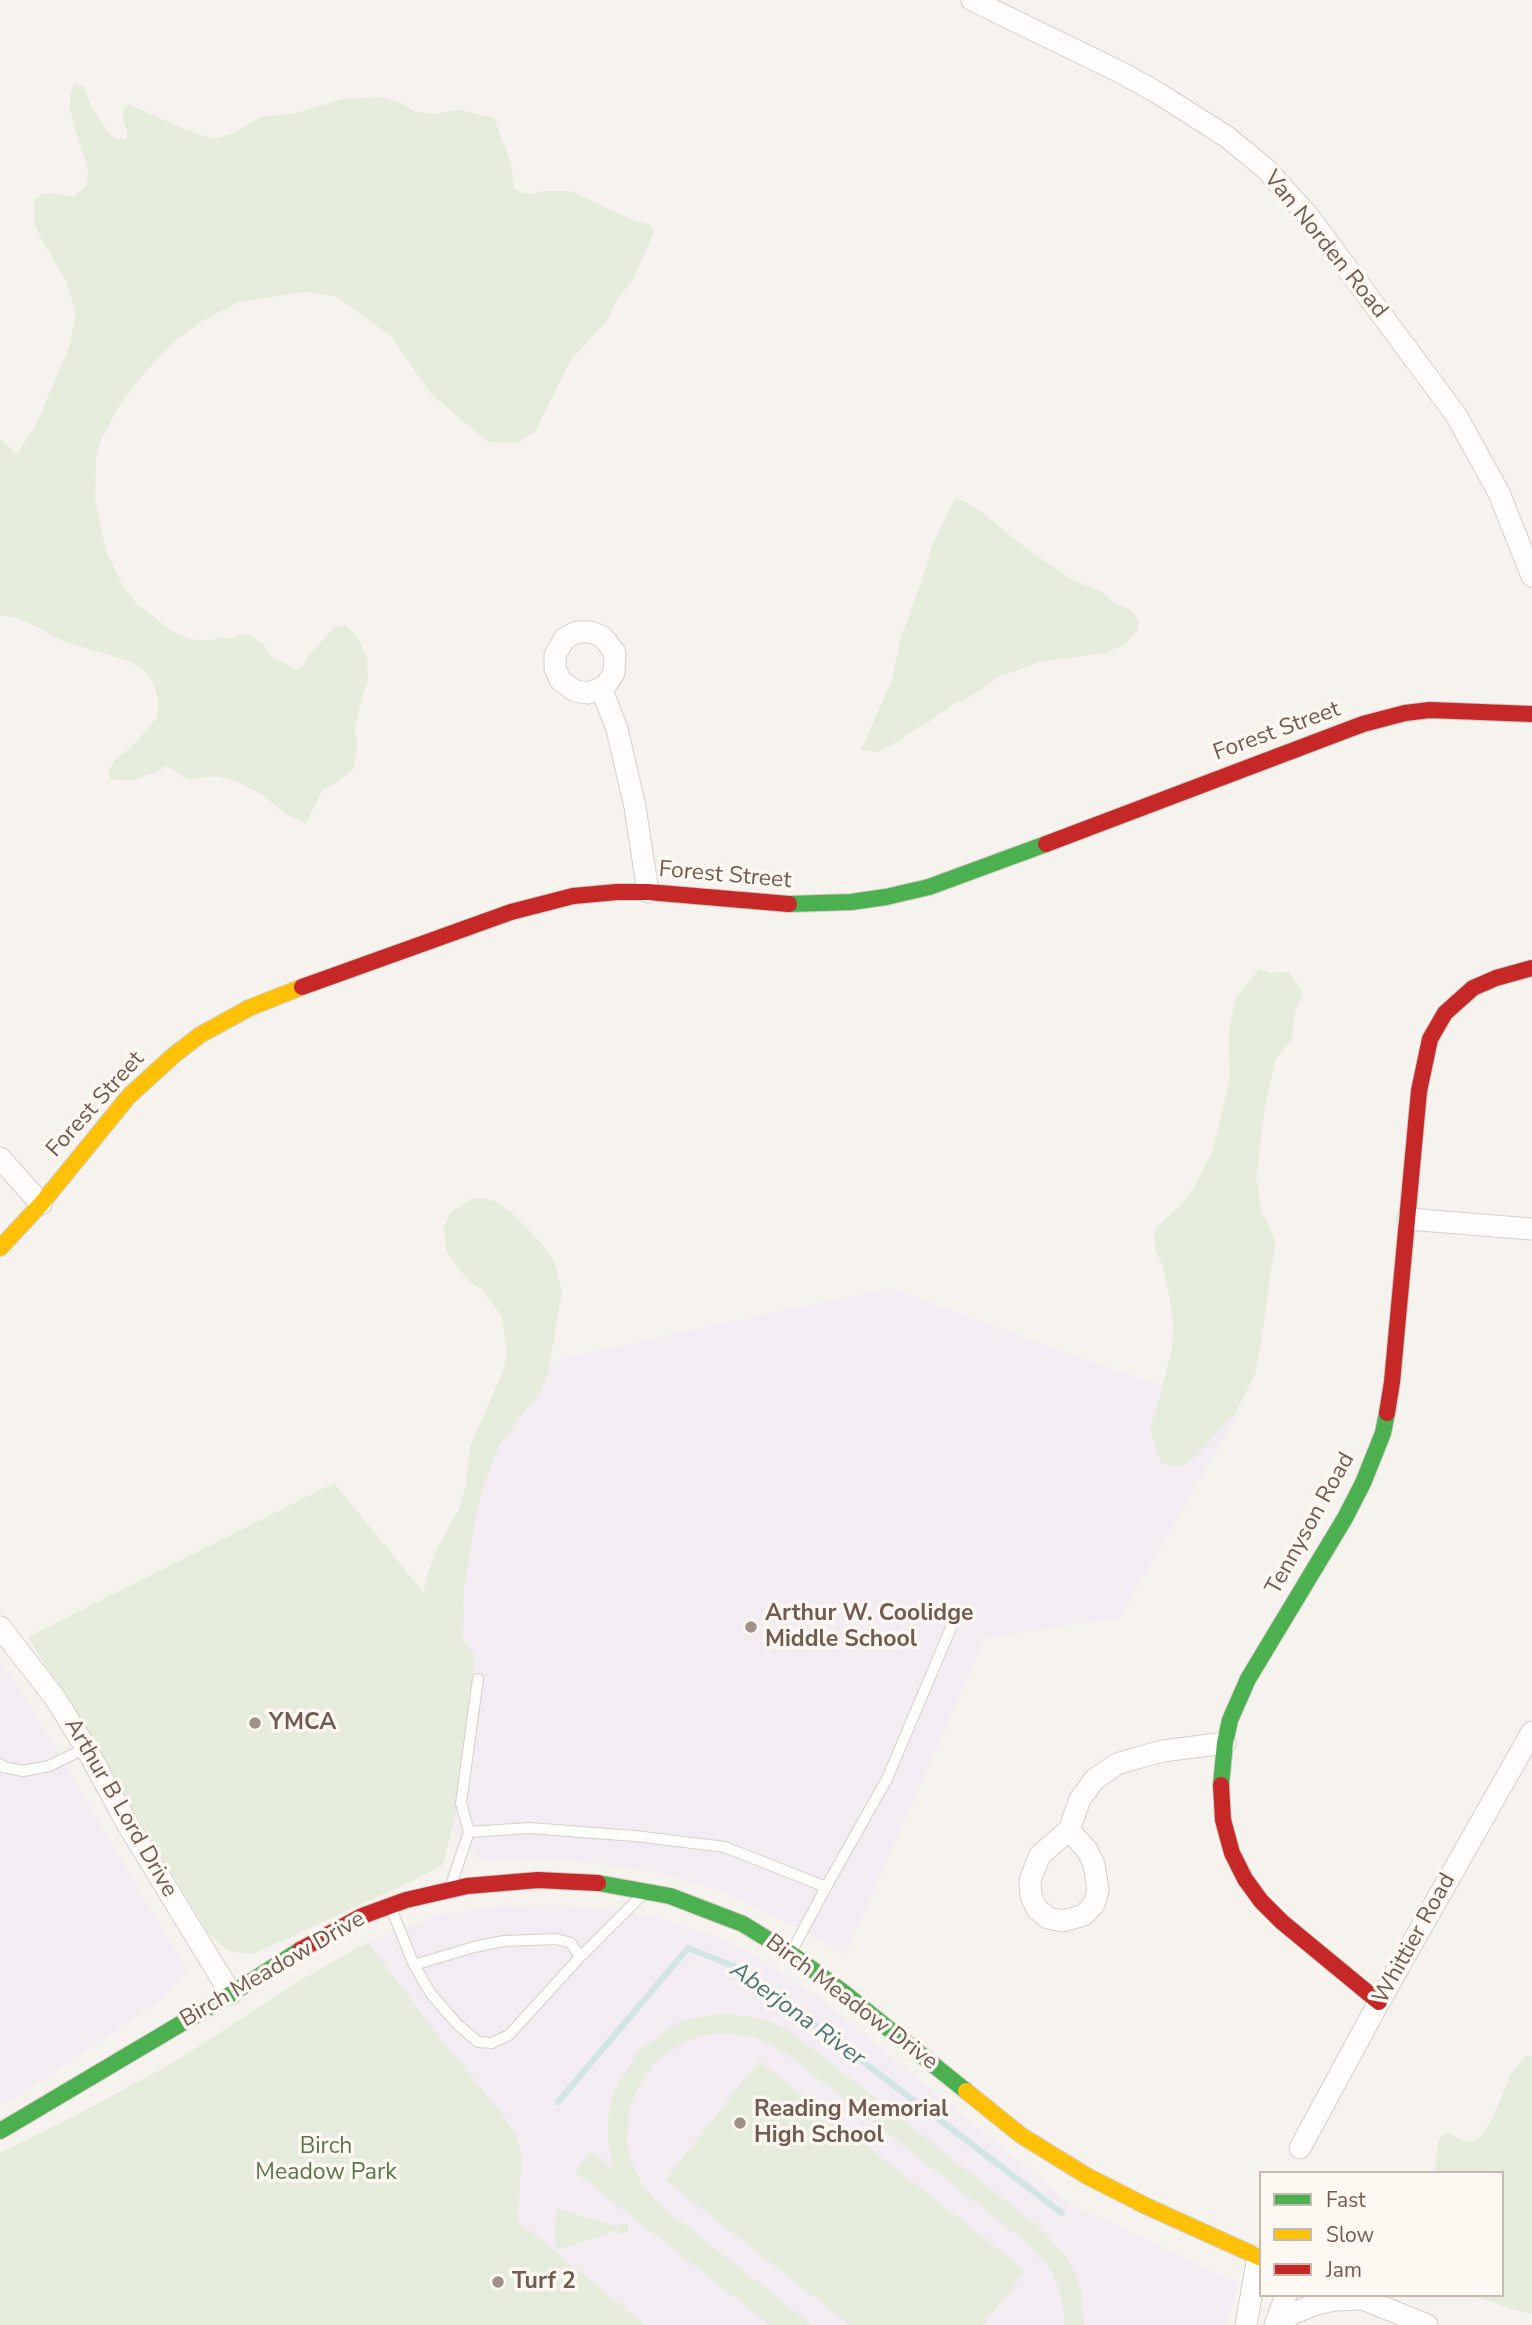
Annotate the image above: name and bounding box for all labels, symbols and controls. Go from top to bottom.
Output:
street label: Van Norden Road [1257,166,1393,324]
street label: Forest Street [1210,696,1344,768]
street label: Forest Street [658,856,792,896]
street label: Forest Street [41,1046,151,1164]
street label: Tennyson Road [1261,1448,1361,1600]
place label: Arthur W. Coolidge Middle School [765,1600,974,1654]
marker: Arthur W. Coolidge Middle School [743,1619,759,1635]
place label: YMCA [269,1709,336,1737]
street label: Arthur B Lord Drive [57,1713,183,1903]
marker: YMCA [247,1715,263,1731]
street label: Whittier Road [1368,1869,1462,2009]
street label: Birch Meadow Drive [176,1906,370,2034]
street label: Birch Meadow Drive [759,1929,943,2077]
water label: Aberjona River [724,1956,870,2074]
place label: Reading Memorial High School [754,2096,948,2150]
marker: Reading Memorial High School [732,2115,748,2131]
park label: Birch Meadow Park [255,2133,397,2187]
legend [1259,2171,1504,2297]
text: Fast [1326,2186,1366,2214]
text: Slow [1326,2221,1374,2249]
text: Jam [1326,2256,1362,2284]
place label: Turf 2 [512,2268,576,2296]
marker: Turf 2 [490,2274,506,2290]

